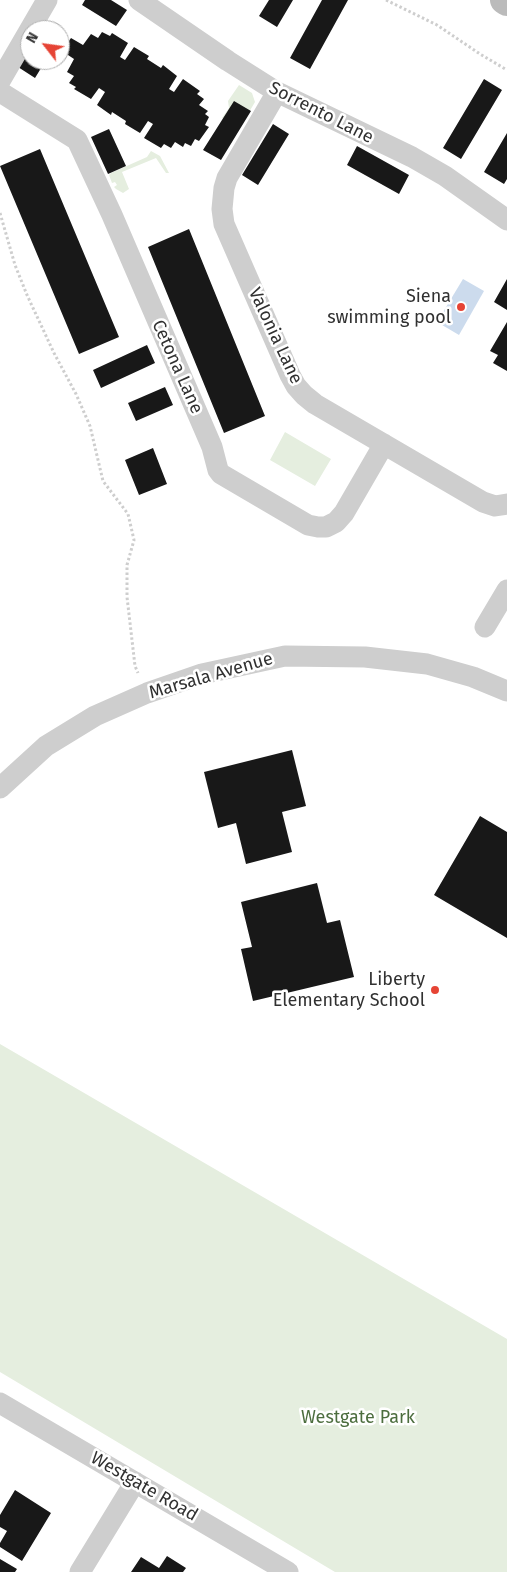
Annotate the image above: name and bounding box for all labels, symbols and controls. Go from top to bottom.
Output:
north arrow [20,20,70,70]
text: N [23,29,42,46]
street label: Sorrento Lane [265,77,377,149]
street label: Valonia Lane [243,284,307,388]
place label: Siena swimming pool [327,286,451,328]
marker: Siena swimming pool [455,301,467,313]
street label: Cetona Lane [147,317,207,417]
street label: Marsala Avenue [147,648,275,704]
place label: Liberty Elementary School [273,969,425,1012]
marker: Liberty Elementary School [429,984,441,996]
park label: Westgate Park [301,1407,415,1429]
street label: Westgate Road [87,1448,201,1526]

